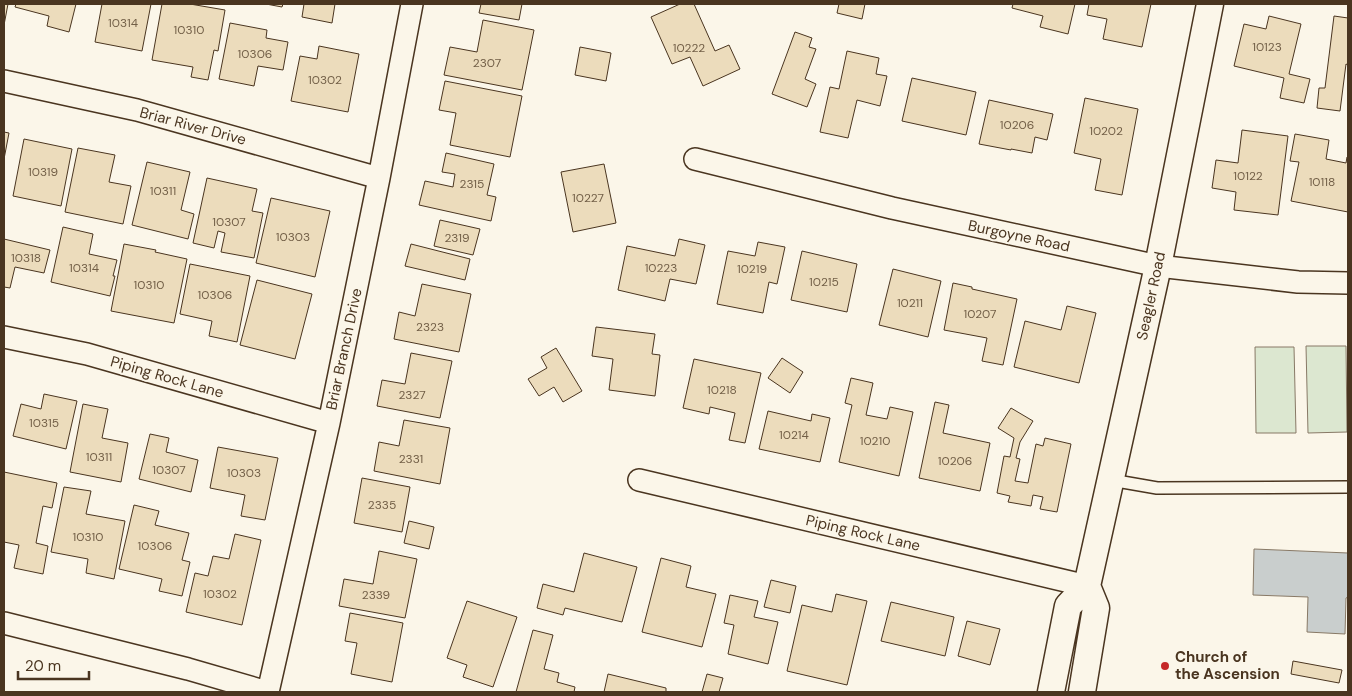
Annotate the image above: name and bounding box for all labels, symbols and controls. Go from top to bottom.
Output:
house number: 10314 [108,15,138,31]
house number: 10310 [174,22,204,38]
house number: 10123 [1252,39,1282,55]
house number: 10222 [673,40,705,56]
house number: 10306 [238,46,272,62]
house number: 2307 [473,55,501,71]
house number: 10302 [308,72,342,88]
street label: Briar River Drive [138,102,248,150]
house number: 10206 [1000,117,1034,133]
house number: 10202 [1089,123,1123,139]
house number: 10319 [28,164,58,180]
house number: 10122 [1233,168,1263,184]
house number: 10118 [1309,174,1335,190]
house number: 2315 [460,176,484,192]
house number: 10311 [150,183,176,199]
house number: 10227 [572,190,604,206]
house number: 10307 [212,214,246,230]
street label: Burgoyne Road [966,215,1072,257]
house number: 10303 [276,229,310,245]
house number: 2319 [444,230,470,246]
house number: 10318 [11,250,41,266]
street label: Seagler Road [1132,250,1170,342]
house number: 10314 [69,260,99,276]
house number: 10223 [645,260,677,276]
house number: 10219 [737,261,767,277]
house number: 10215 [809,274,839,290]
house number: 10310 [134,277,164,293]
street label: Briar Branch Drive [321,286,367,412]
house number: 10306 [198,287,232,303]
house number: 10211 [897,295,923,311]
house number: 10207 [963,306,997,322]
house number: 2323 [416,319,444,335]
street label: Piping Rock Lane [108,351,226,403]
house number: 10218 [707,382,737,398]
house number: 2327 [398,387,426,403]
house number: 10315 [29,415,59,431]
house number: 10214 [779,427,809,443]
house number: 10210 [860,433,890,449]
house number: 10311 [86,449,112,465]
house number: 2331 [399,451,423,467]
house number: 10206 [938,453,972,469]
house number: 10307 [152,462,186,478]
house number: 10303 [227,465,261,481]
house number: 2335 [368,497,396,513]
street label: Piping Rock Lane [804,510,922,556]
house number: 10310 [73,529,103,545]
house number: 10306 [138,538,172,554]
house number: 10302 [203,586,237,602]
house number: 2339 [362,587,390,603]
place label: Church of the Ascension [1175,647,1280,684]
scale bar [18,648,89,680]
text: 20 m [25,656,61,676]
marker: Church of the Ascension [1159,660,1171,672]

